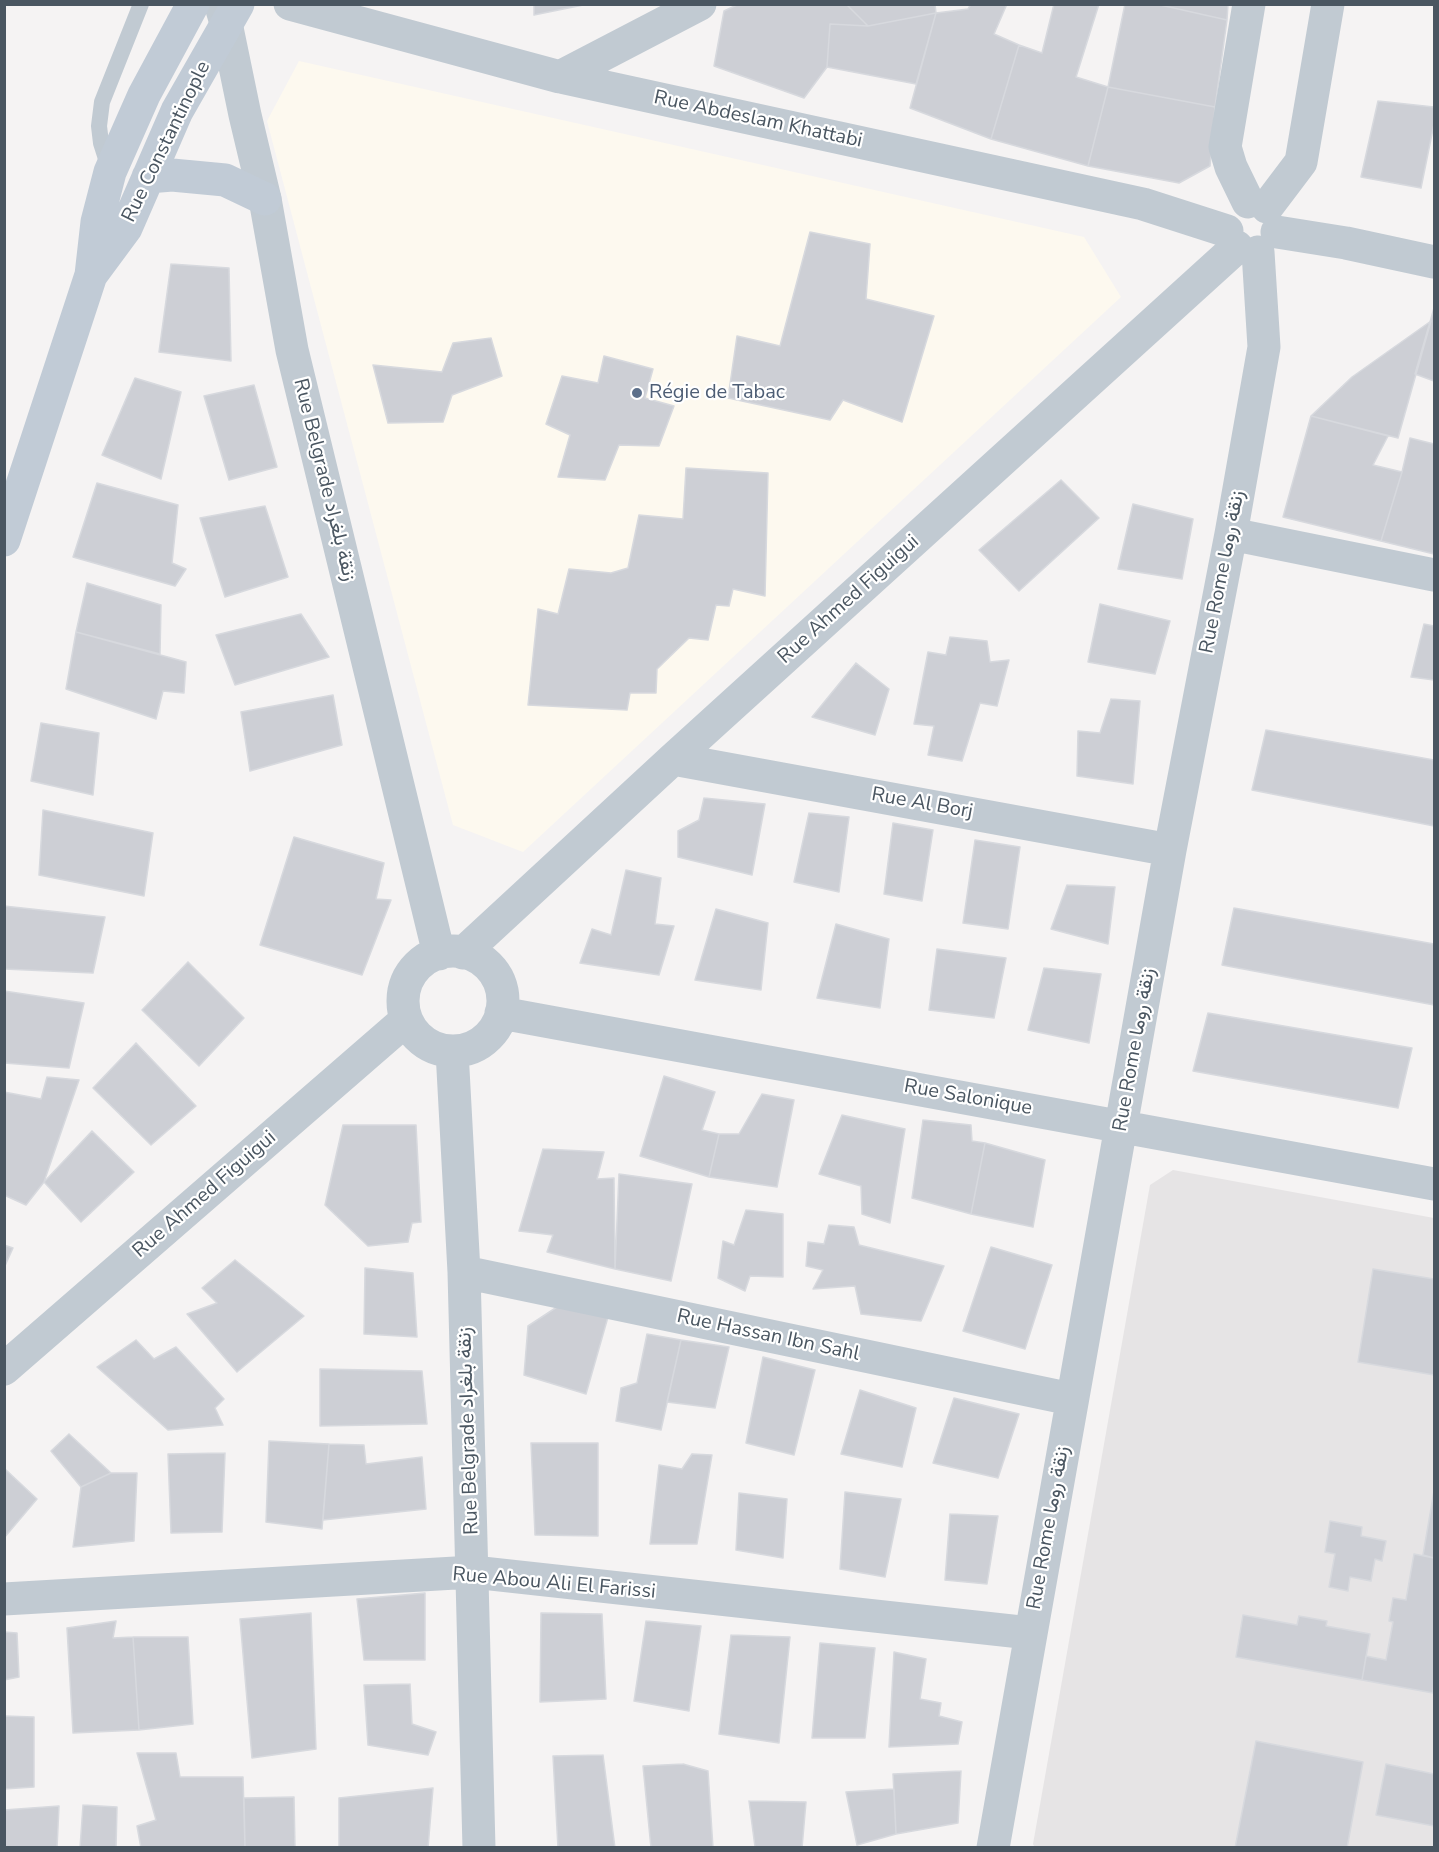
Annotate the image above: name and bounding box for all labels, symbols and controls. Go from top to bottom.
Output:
street label: Rue Constantinople [118,57,216,227]
street label: Rue Abdeslam Khattabi [652,86,864,154]
street label: Rue Belgrade زنقة بلغراد [287,376,361,584]
place label: Régie de Tabac [649,381,785,405]
marker: Régie de Tabac [630,386,644,400]
street label: Rue Rome زنقة روما [1195,488,1251,656]
street label: Rue Ahmed Figuigui [773,530,925,670]
street label: Rue Al Borj [869,783,975,825]
street label: Rue Rome زنقة روما [1109,966,1161,1134]
street label: Rue Salonique [902,1075,1034,1121]
street label: Rue Ahmed Figuigui [129,1126,281,1264]
street label: Rue Hassan Ibn Sahl [675,1305,861,1367]
street label: Rue Belgrade زنقة بلغراد [453,1327,485,1535]
street label: Rue Rome زنقة روما [1023,1444,1075,1612]
street label: Rue Abou Ali El Farissi [451,1563,657,1605]

